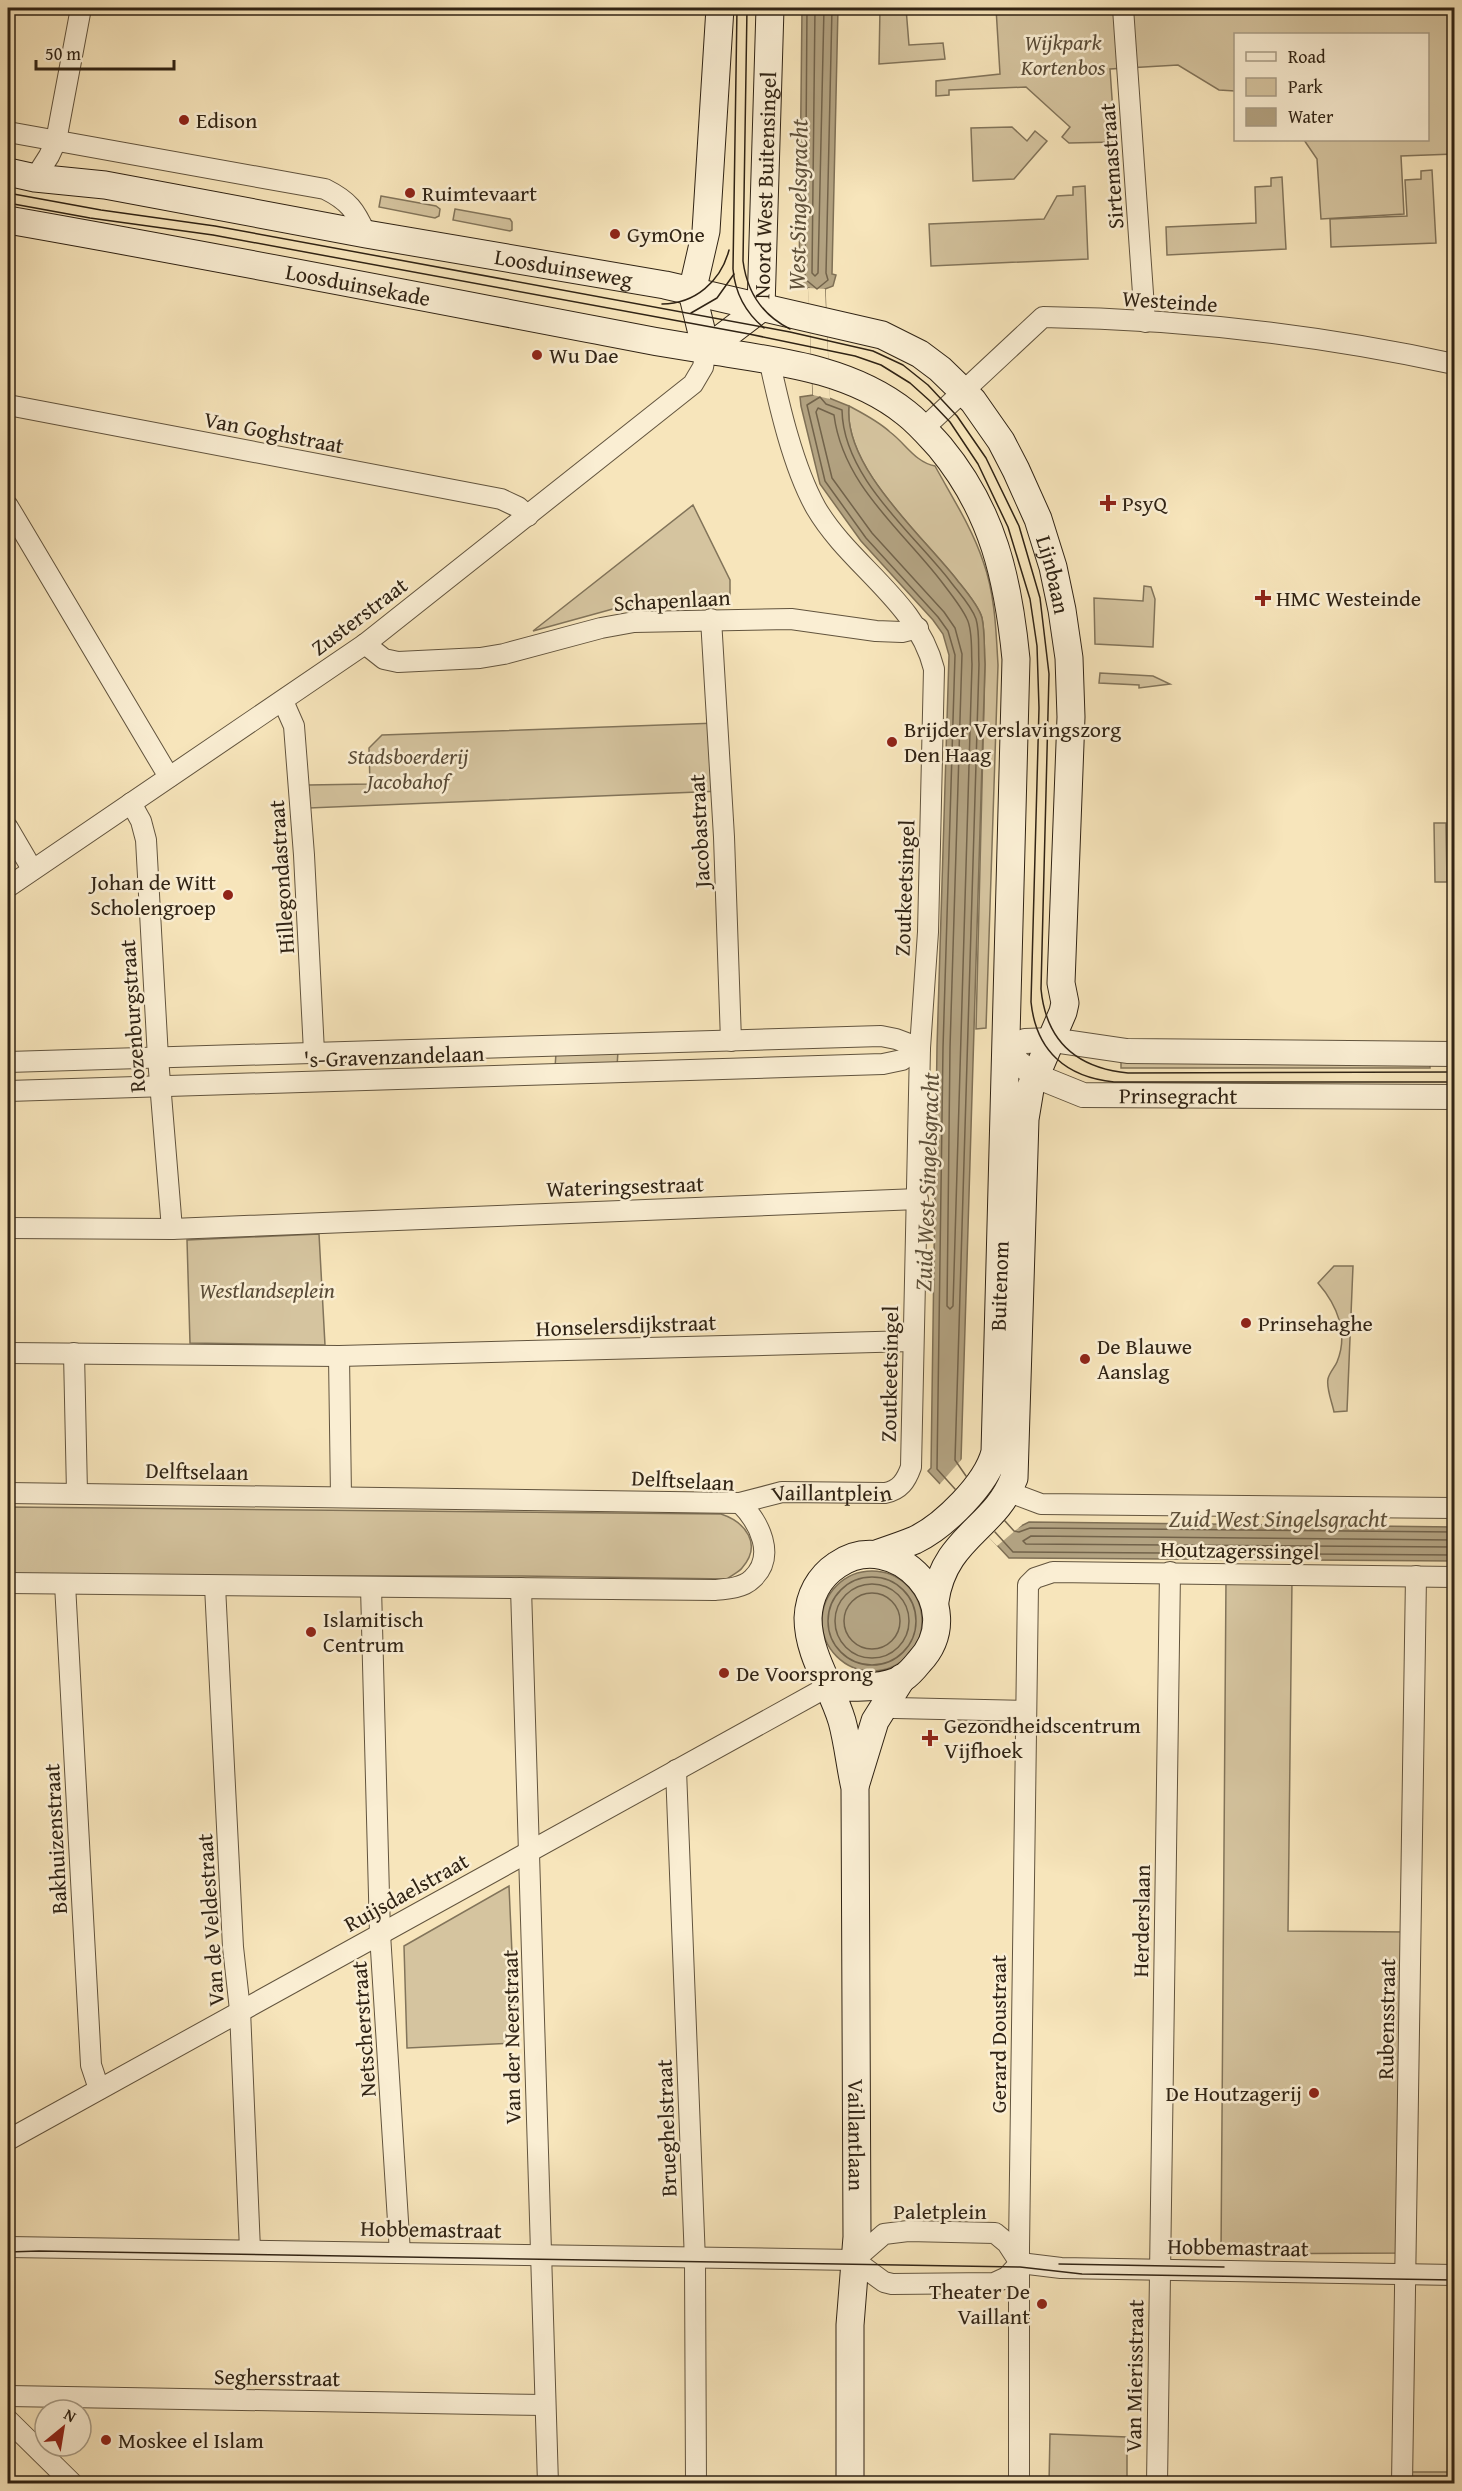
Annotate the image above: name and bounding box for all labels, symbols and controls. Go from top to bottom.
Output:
park label: Wijkpark Kortenbos [1020,26,1105,83]
scale bar [36,33,174,71]
legend [1234,33,1429,141]
text: 50 m [45,40,81,67]
text: Road [1288,43,1326,70]
street label: Noord West Buitensingel [745,71,784,300]
text: Park [1288,73,1324,100]
street label: Sirtemastraat [1091,102,1131,230]
text: Water [1288,103,1334,130]
place label: Edison [196,104,258,136]
marker: Edison [177,113,191,127]
water label: West Singelsgracht [779,118,817,291]
place label: Ruimtevaart [422,177,537,209]
marker: Ruimtevaart [403,186,417,200]
place label: GymOne [627,218,705,250]
marker: GymOne [608,227,622,241]
street label: Loosduinseweg [492,240,635,295]
street label: Loosduinsekade [283,255,433,314]
street label: Westeinde [1121,282,1219,320]
place label: Wu Dae [549,339,619,371]
marker: Wu Dae [530,348,544,362]
street label: Van Goghstraat [201,403,347,461]
place label: PsyQ [1122,487,1169,519]
marker: PsyQ [1099,494,1117,512]
street label: Lijnbaan [1028,531,1078,617]
street label: Zusterstraat [304,569,414,663]
street label: Schapenlaan [613,581,732,619]
place label: HMC Westeinde [1276,582,1421,614]
marker: HMC Westeinde [1254,589,1272,607]
place label: Brijder Verslavingszorg Den Haag [904,713,1121,770]
marker: Brijder Verslavingszorg Den Haag [885,735,899,749]
park label: Stadsboerderij Jacobahof [347,740,469,797]
street label: Jacobastraat [680,773,718,892]
street label: Hillegondastraat [260,799,302,955]
street label: Zoutkeetsingel [886,819,922,957]
place label: Johan de Witt Scholengroep [88,866,216,923]
marker: Johan de Witt Scholengroep [221,888,235,902]
street label: Rozenburgstraat [111,938,153,1094]
street label: 's-Gravenzandelaan [303,1037,485,1075]
water label: Zuid West Singelsgracht [905,1072,948,1292]
street label: Prinsegracht [1119,1079,1238,1112]
street label: Wateringsestraat [546,1167,705,1205]
street label: Buitenom [981,1240,1017,1332]
park label: Westlandseplein [199,1274,335,1306]
street label: Honselersdijkstraat [535,1306,717,1344]
street label: Zoutkeetsingel [872,1306,906,1442]
place label: Prinsehaghe [1258,1307,1373,1339]
marker: Prinsehaghe [1239,1316,1253,1330]
place label: De Blauwe Aanslag [1097,1330,1192,1387]
marker: De Blauwe Aanslag [1078,1352,1092,1366]
street label: Delftselaan [145,1454,249,1488]
street label: Delftselaan [631,1461,736,1499]
street label: Vaillantplein [768,1476,895,1510]
water label: Zuid West Singelsgracht [1169,1501,1388,1536]
street label: Houtzagerssingel [1160,1533,1320,1567]
place label: Islamitisch Centrum [323,1603,424,1660]
marker: Islamitisch Centrum [304,1625,318,1639]
place label: De Voorsprong [736,1657,873,1689]
marker: De Voorsprong [717,1666,731,1680]
place label: Gezondheidscentrum Vijfhoek [944,1709,1141,1766]
marker: Gezondheidscentrum Vijfhoek [921,1729,939,1747]
street label: Bakhuizenstraat [35,1763,75,1915]
street label: Van de Veldestraat [188,1832,232,2008]
street label: Ruijsdaelstraat [338,1844,474,1939]
street label: Herderslaan [1124,1864,1158,1978]
street label: Van der Neerstraat [493,1949,529,2125]
street label: Gerard Doustraat [982,1955,1014,2113]
street label: Rubensstraat [1369,1958,1403,2080]
street label: Netscherstraat [342,1960,384,2098]
street label: Brueghelstraat [648,2059,684,2197]
place label: De Houtzagerij [1166,2077,1302,2109]
street label: Vaillantlaan [840,2079,873,2192]
marker: De Houtzagerij [1307,2086,1321,2100]
street label: Paletplein [893,2195,987,2227]
street label: Hobbemastraat [360,2212,502,2246]
street label: Hobbemastraat [1167,2230,1309,2264]
place label: Theater De Vaillant [929,2275,1030,2332]
marker: Theater De Vaillant [1035,2297,1049,2311]
street label: Van Mierisstraat [1117,2299,1151,2453]
street label: Seghersstraat [214,2360,341,2394]
north arrow [33,2398,93,2458]
text: N [60,2402,81,2428]
place label: Moskee el Islam [118,2424,264,2456]
marker: Moskee el Islam [99,2433,113,2447]

